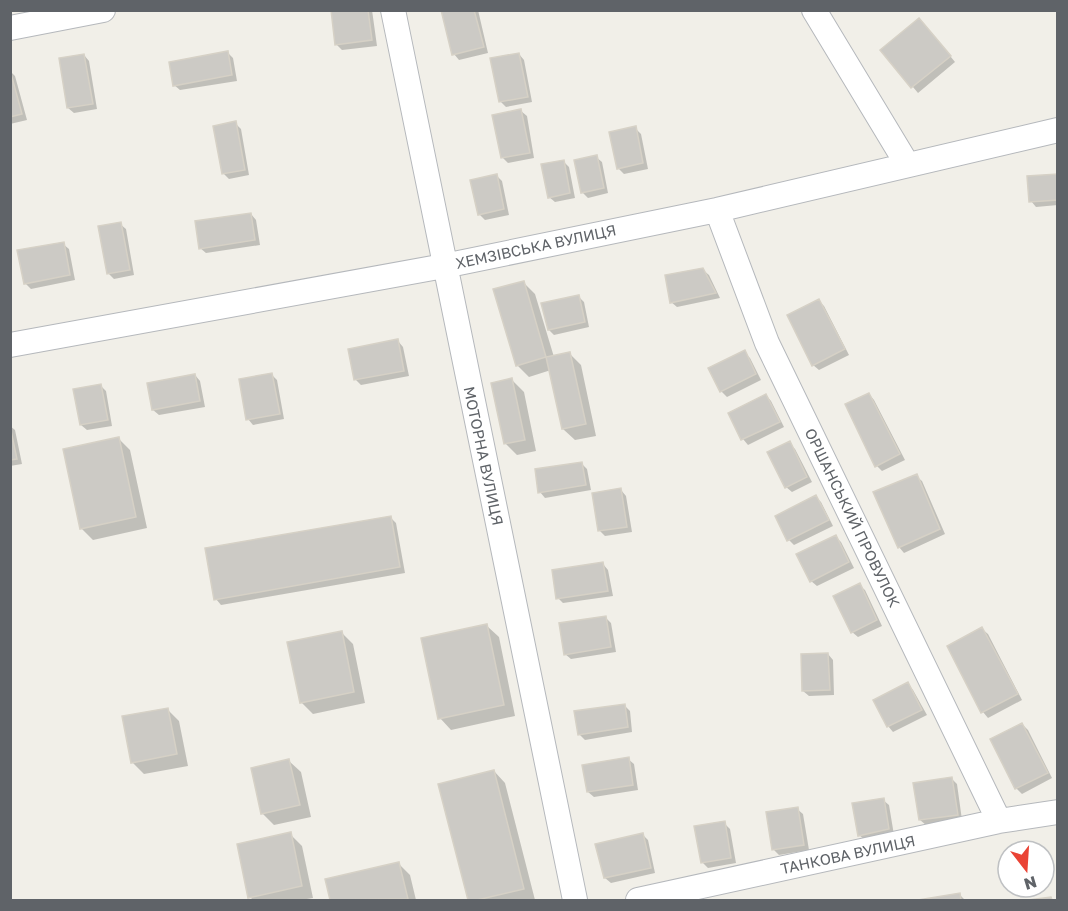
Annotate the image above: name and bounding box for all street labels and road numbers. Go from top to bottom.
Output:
street label: ХЕМЗІВСЬКА ВУЛИЦЯ [454,220,618,272]
street label: МОТОРНА ВУЛИЦЯ [460,385,507,527]
street label: ОРШАНСЬКИЙ ПРОВУЛОК [802,425,904,611]
street label: ТАНКОВА ВУЛИЦЯ [779,831,917,877]

